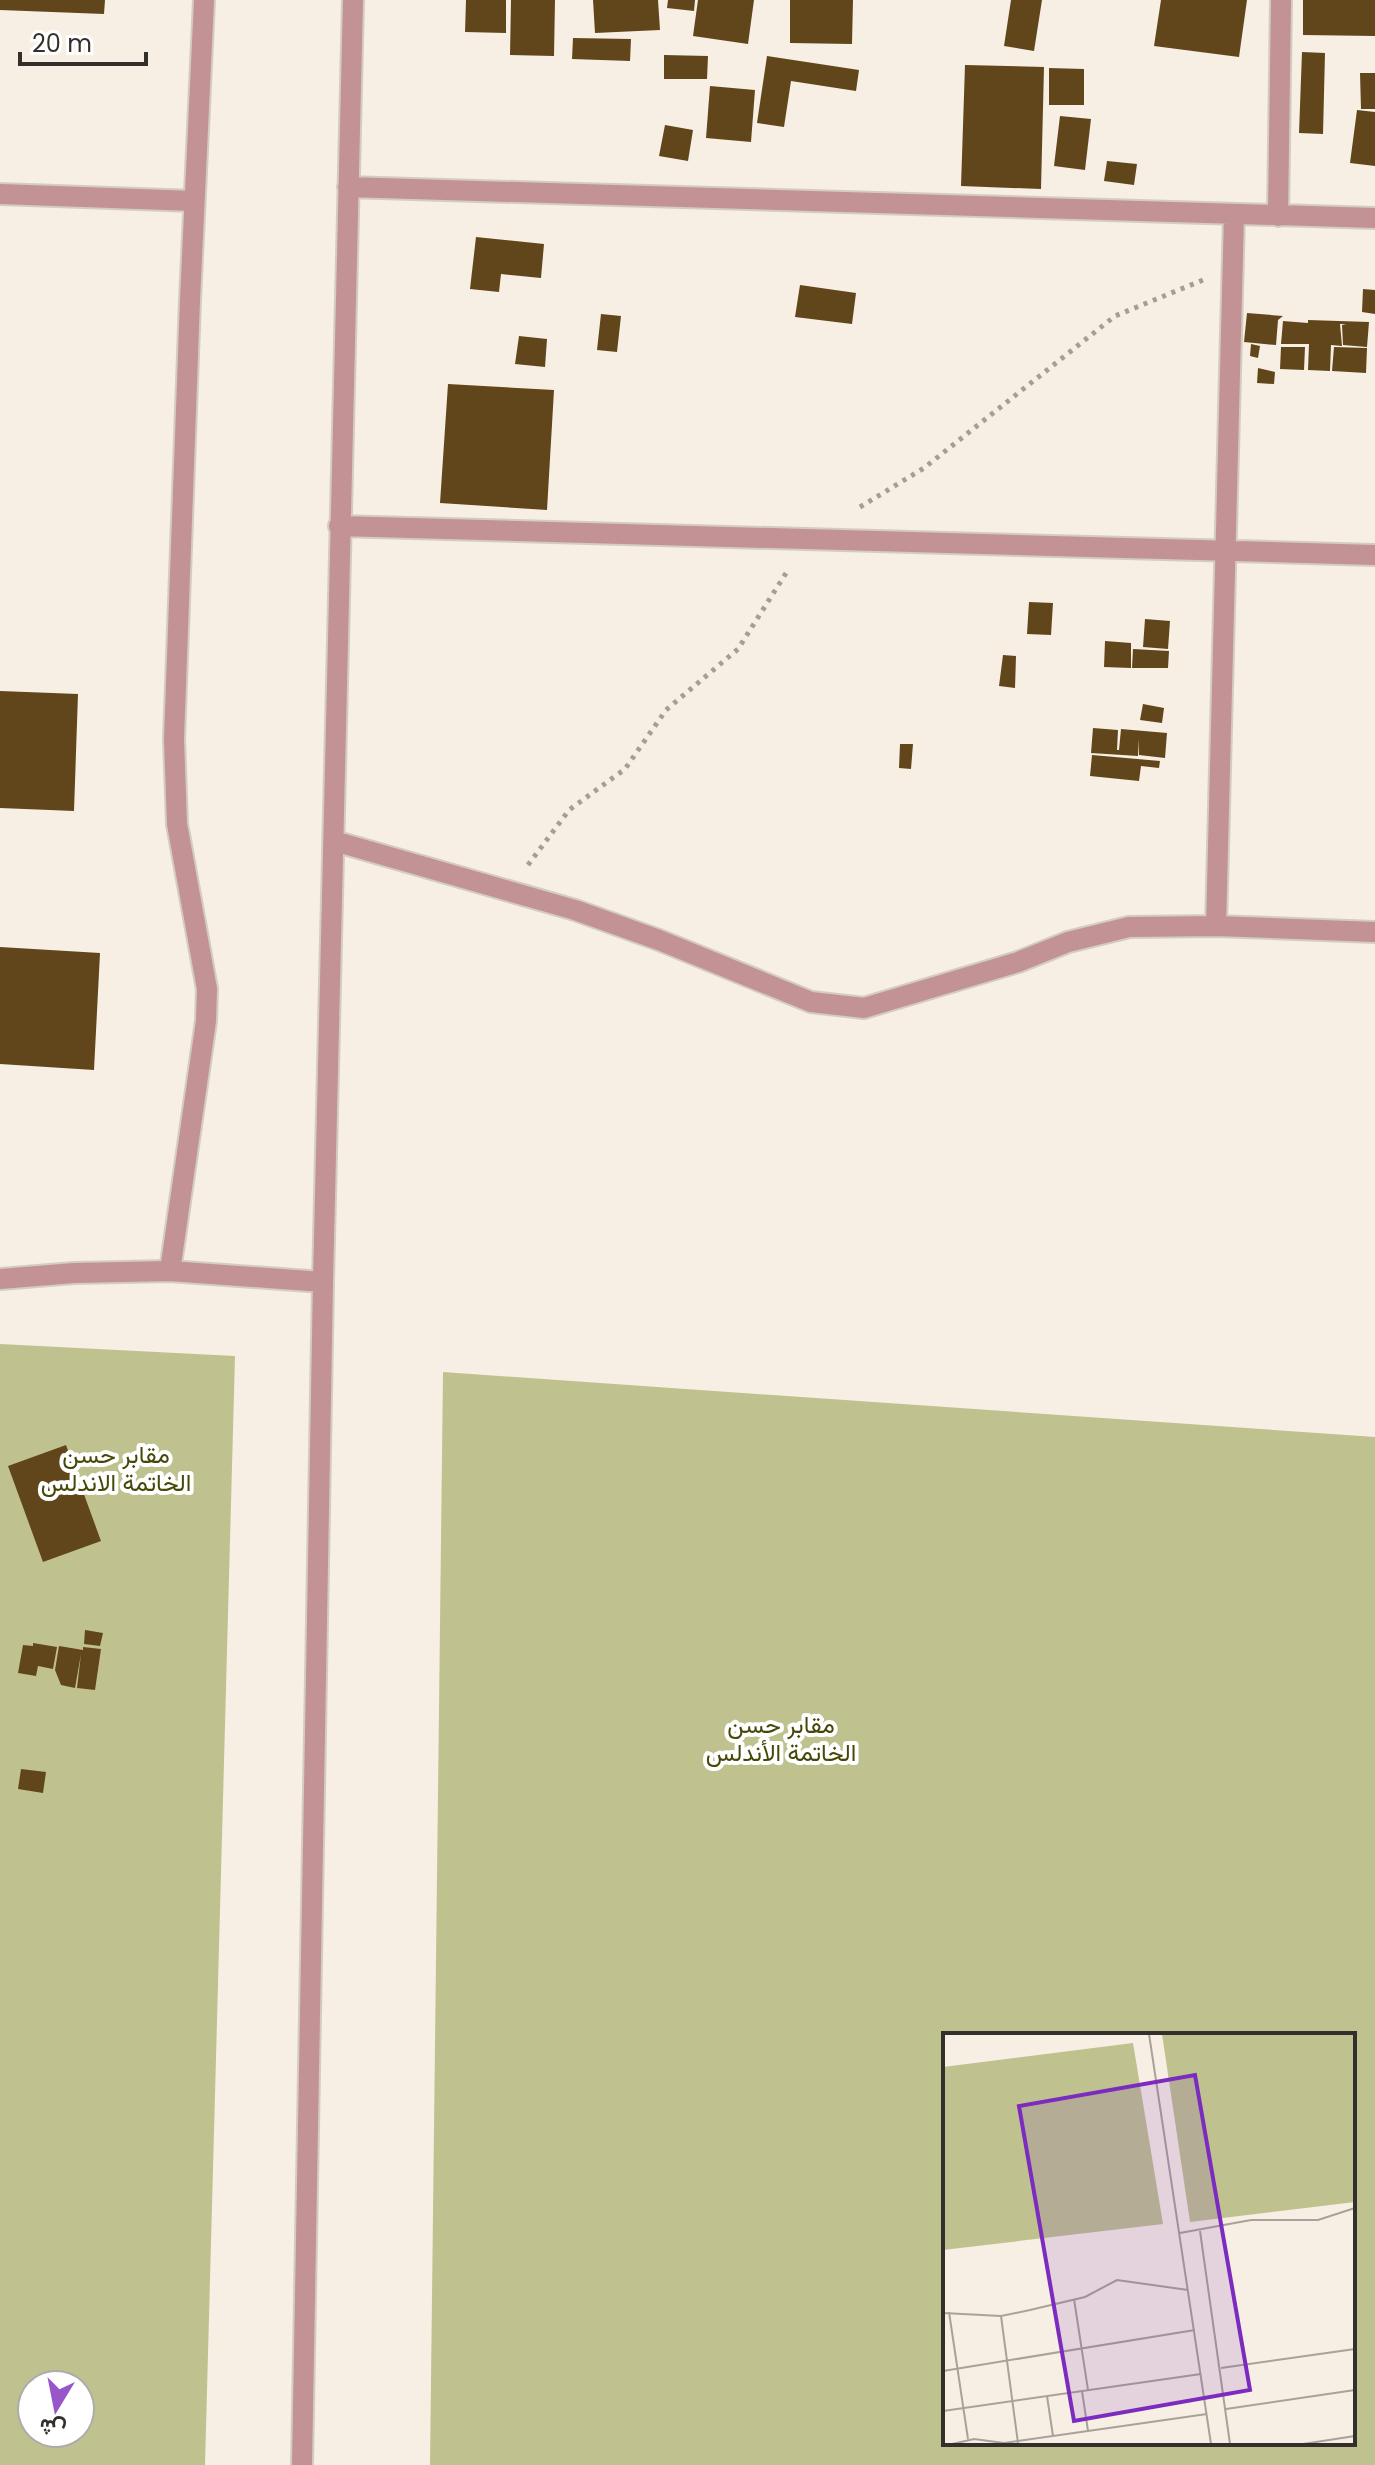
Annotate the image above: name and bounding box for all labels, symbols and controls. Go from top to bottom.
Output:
scale bar [20,16,146,66]
text: 20 m [32,27,92,60]
park label: مقابر حسن الخاتمة الاندلس [41,1438,191,1499]
park label: مقابر حسن الخاتمة الأندلس [706,1708,856,1769]
inset map [943,2033,1355,2445]
north arrow [16,2369,96,2449]
text: ش [37,2411,68,2446]

